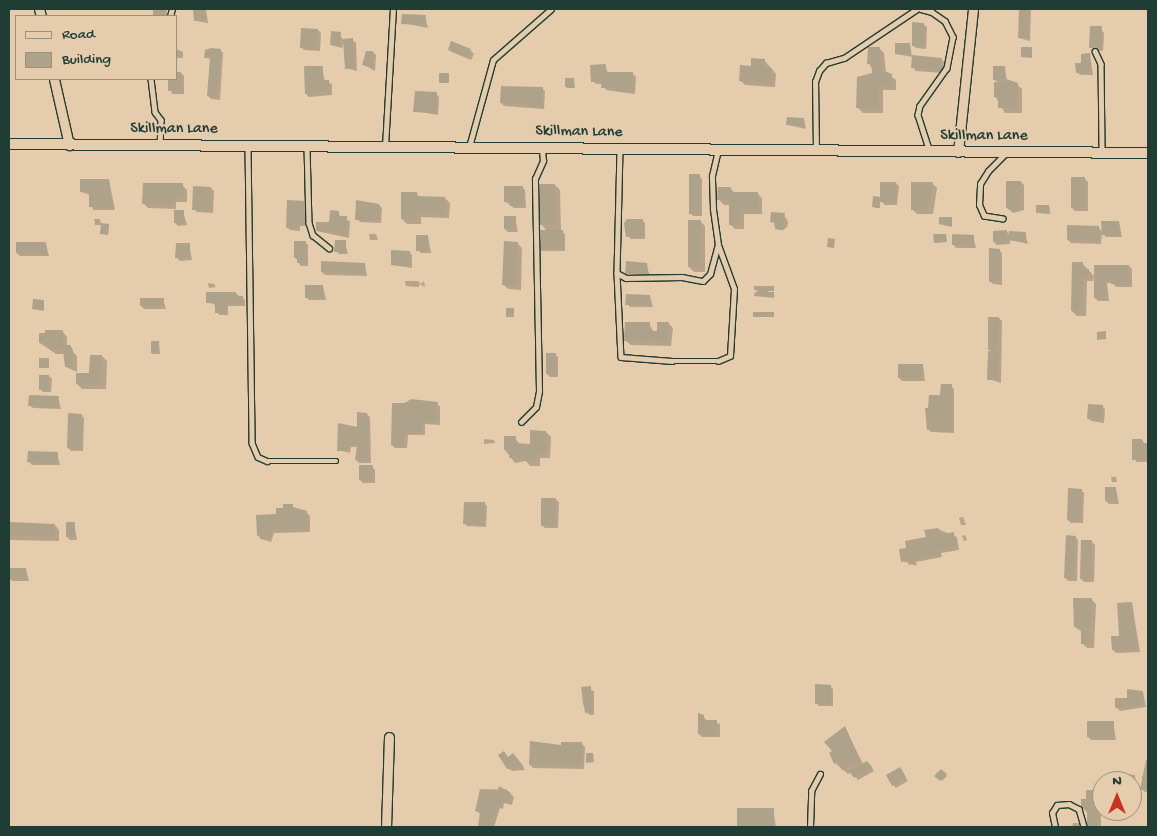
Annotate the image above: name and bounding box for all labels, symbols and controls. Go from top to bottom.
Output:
legend [15,15,178,80]
text: Road [62,26,95,44]
text: Building [62,51,111,69]
street label: Skillman Lane [130,120,218,140]
street label: Skillman Lane [535,123,623,143]
street label: Skillman Lane [940,127,1028,147]
north arrow [1092,771,1142,821]
text: N [1112,773,1122,790]

